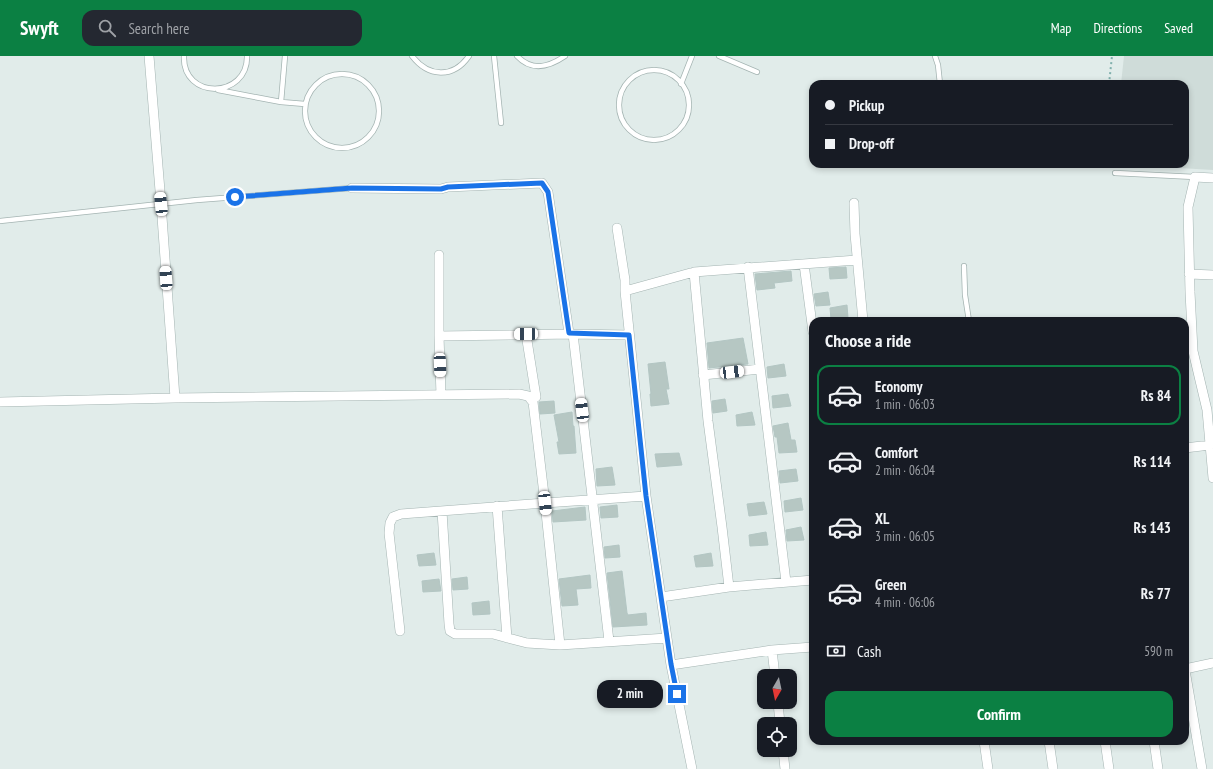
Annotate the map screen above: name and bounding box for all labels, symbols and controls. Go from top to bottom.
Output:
search box [82,10,362,46]
text: Swyft [20,16,58,40]
icon: search [96,17,118,39]
text: Search here [128,19,189,38]
text: Map [1051,19,1071,37]
text: Directions [1093,19,1142,37]
text: Saved [1164,19,1193,37]
text: Pickup [849,96,884,115]
text: Drop-off [849,134,894,153]
route start [226,188,244,206]
car [154,191,168,217]
car [159,266,173,290]
car [514,328,538,340]
text: Choose a ride [825,329,911,352]
car [434,353,446,377]
car [719,365,745,379]
icon: car [827,377,863,413]
text: Economy [875,377,923,396]
text: Rs 84 [1141,386,1171,405]
text: 1 min · 06:03 [875,396,935,413]
car [575,397,589,423]
icon: car [827,443,863,479]
text: Comfort [875,443,918,462]
text: Rs 114 [1134,452,1171,471]
text: 2 min · 06:04 [875,462,935,479]
car [538,490,552,516]
icon: car [827,509,863,545]
text: XL [875,509,889,528]
text: Rs 143 [1134,518,1171,537]
text: 3 min · 06:05 [875,528,935,545]
icon: car [827,575,863,611]
text: Green [875,575,907,594]
text: Rs 77 [1141,584,1171,603]
text: 4 min · 06:06 [875,594,935,611]
icon: cash [825,640,847,662]
text: Cash [857,642,881,661]
text: 590 m [1144,643,1173,660]
north arrow [757,669,797,709]
map controls [757,669,797,757]
callout: 2 min [597,680,663,708]
text: 2 min [617,685,643,702]
route end [668,685,686,703]
button: Confirm [825,691,1173,737]
button: locate [757,717,797,757]

